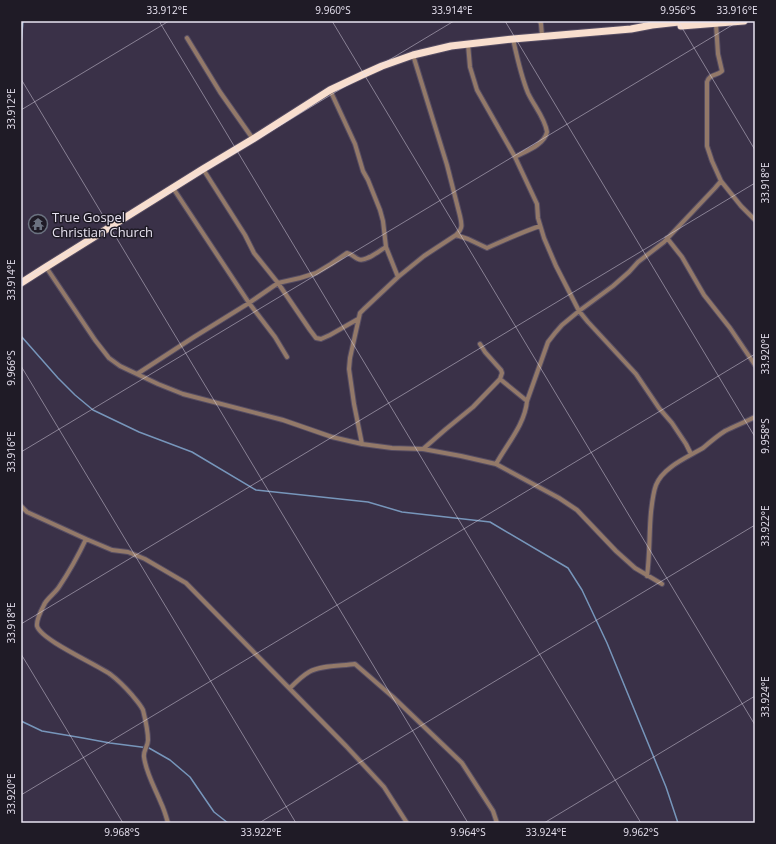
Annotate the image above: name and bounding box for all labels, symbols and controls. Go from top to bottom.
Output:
text: 33.912°E [146,3,188,17]
text: 9.960°S [315,3,351,17]
text: 33.914°E [431,3,473,17]
text: 9.956°S [660,3,696,17]
text: 33.916°E [716,3,758,17]
text: 33.912°E [4,88,18,130]
text: 33.918°E [758,162,772,204]
place label: True Gospel Christian Church [52,208,153,241]
temple icon: True Gospel Christian Church [27,213,49,235]
text: 33.914°E [4,259,18,301]
text: 33.920°E [758,333,772,375]
text: 9.966°S [4,350,18,386]
text: 9.958°S [758,418,772,454]
text: 33.916°E [4,431,18,473]
text: 33.922°E [758,505,772,547]
text: 33.918°E [4,602,18,644]
text: 33.924°E [758,676,772,718]
text: 33.920°E [4,773,18,815]
text: 9.968°S [104,825,140,839]
text: 33.922°E [240,825,282,839]
text: 9.964°S [450,825,486,839]
text: 33.924°E [525,825,567,839]
text: 9.962°S [623,825,659,839]

